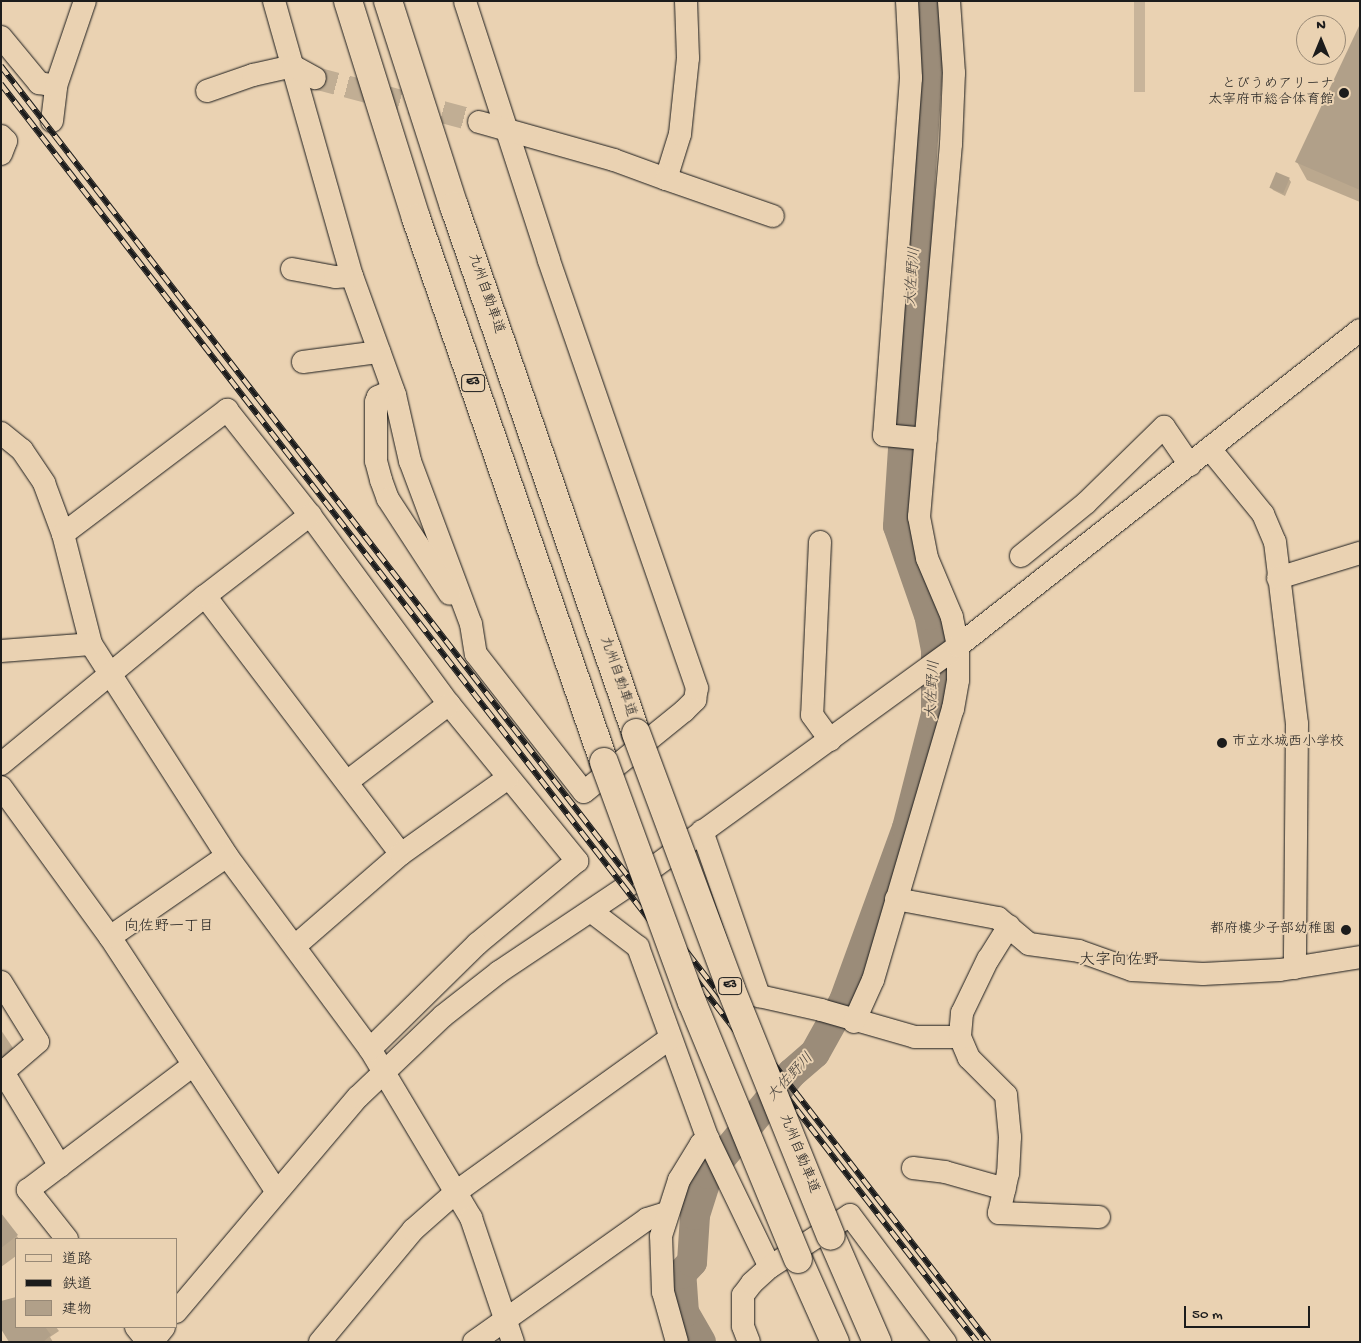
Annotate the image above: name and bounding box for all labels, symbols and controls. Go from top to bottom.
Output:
north arrow [1296,15,1346,65]
text: N [1316,17,1326,34]
place label: とびうめアリーナ 太宰府市総合体育館 [1208,77,1334,110]
marker: とびうめアリーナ 太宰府市総合体育館 [1338,87,1350,99]
water label: 大佐野川 [903,246,925,308]
street label: 九州自動車道 [463,252,507,336]
road number: E3 [460,373,486,392]
street label: 九州自動車道 [595,635,639,719]
water label: 大佐野川 [923,660,945,720]
place label: 市立水城西小学校 [1232,735,1344,751]
marker: 市立水城西小学校 [1216,737,1228,749]
district label: 向佐野一丁目 [124,919,214,937]
place label: 都府樓少子部幼稚園 [1210,922,1336,938]
marker: 都府樓少子部幼稚園 [1340,924,1352,936]
district label: 大字向佐野 [1079,952,1159,972]
road number: E3 [718,976,742,996]
water label: 大佐野川 [764,1050,818,1106]
street label: 九州自動車道 [774,1112,822,1196]
legend [15,1238,178,1328]
text: 道路 [62,1251,92,1269]
text: 鉄道 [62,1276,92,1294]
scale bar [1186,1296,1312,1328]
text: 建物 [62,1301,92,1319]
text: 50 m [1192,1306,1223,1324]

